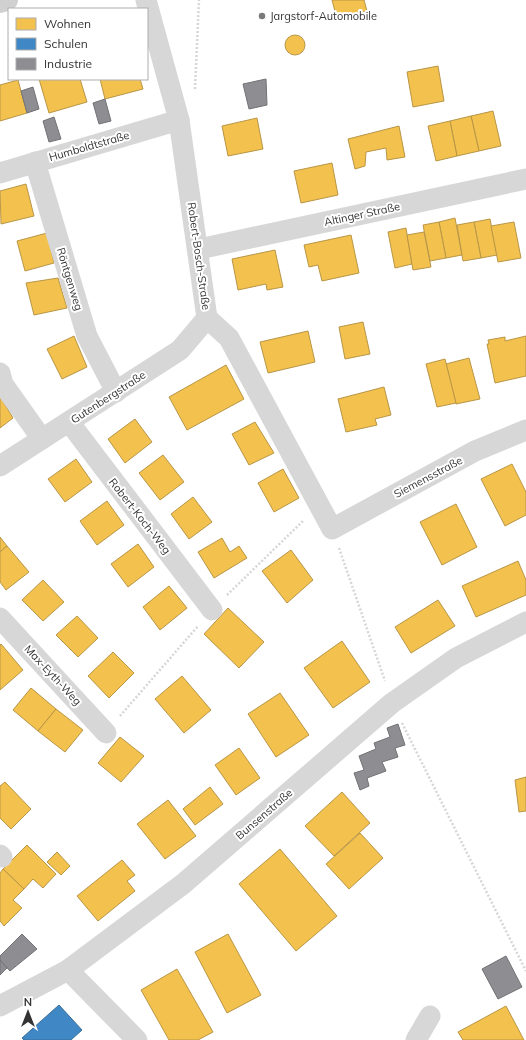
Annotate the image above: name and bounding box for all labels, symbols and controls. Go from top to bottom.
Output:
legend [8,8,148,80]
place label: Jargstorf-Automobile [270,9,377,23]
marker: Jargstorf-Automobile [257,11,267,21]
text: Wohnen [44,16,91,31]
text: Schulen [44,36,88,51]
text: Industrie [44,56,92,71]
street label: Humboldtstraße [47,128,131,164]
street label: Altinger Straße [323,199,401,229]
street label: Robert-Bosch-Straße [184,201,214,311]
street label: Röntgenweg [54,246,86,312]
street label: Gutenbergstraße [68,368,148,426]
street label: Siemensstraße [391,453,465,501]
street label: Robert-Koch-Weg [106,475,174,557]
street label: Max-Eyth-Weg [22,642,84,708]
street label: Bunsenstraße [233,785,295,843]
north arrow [8,992,48,1032]
text: N [24,995,32,1009]

